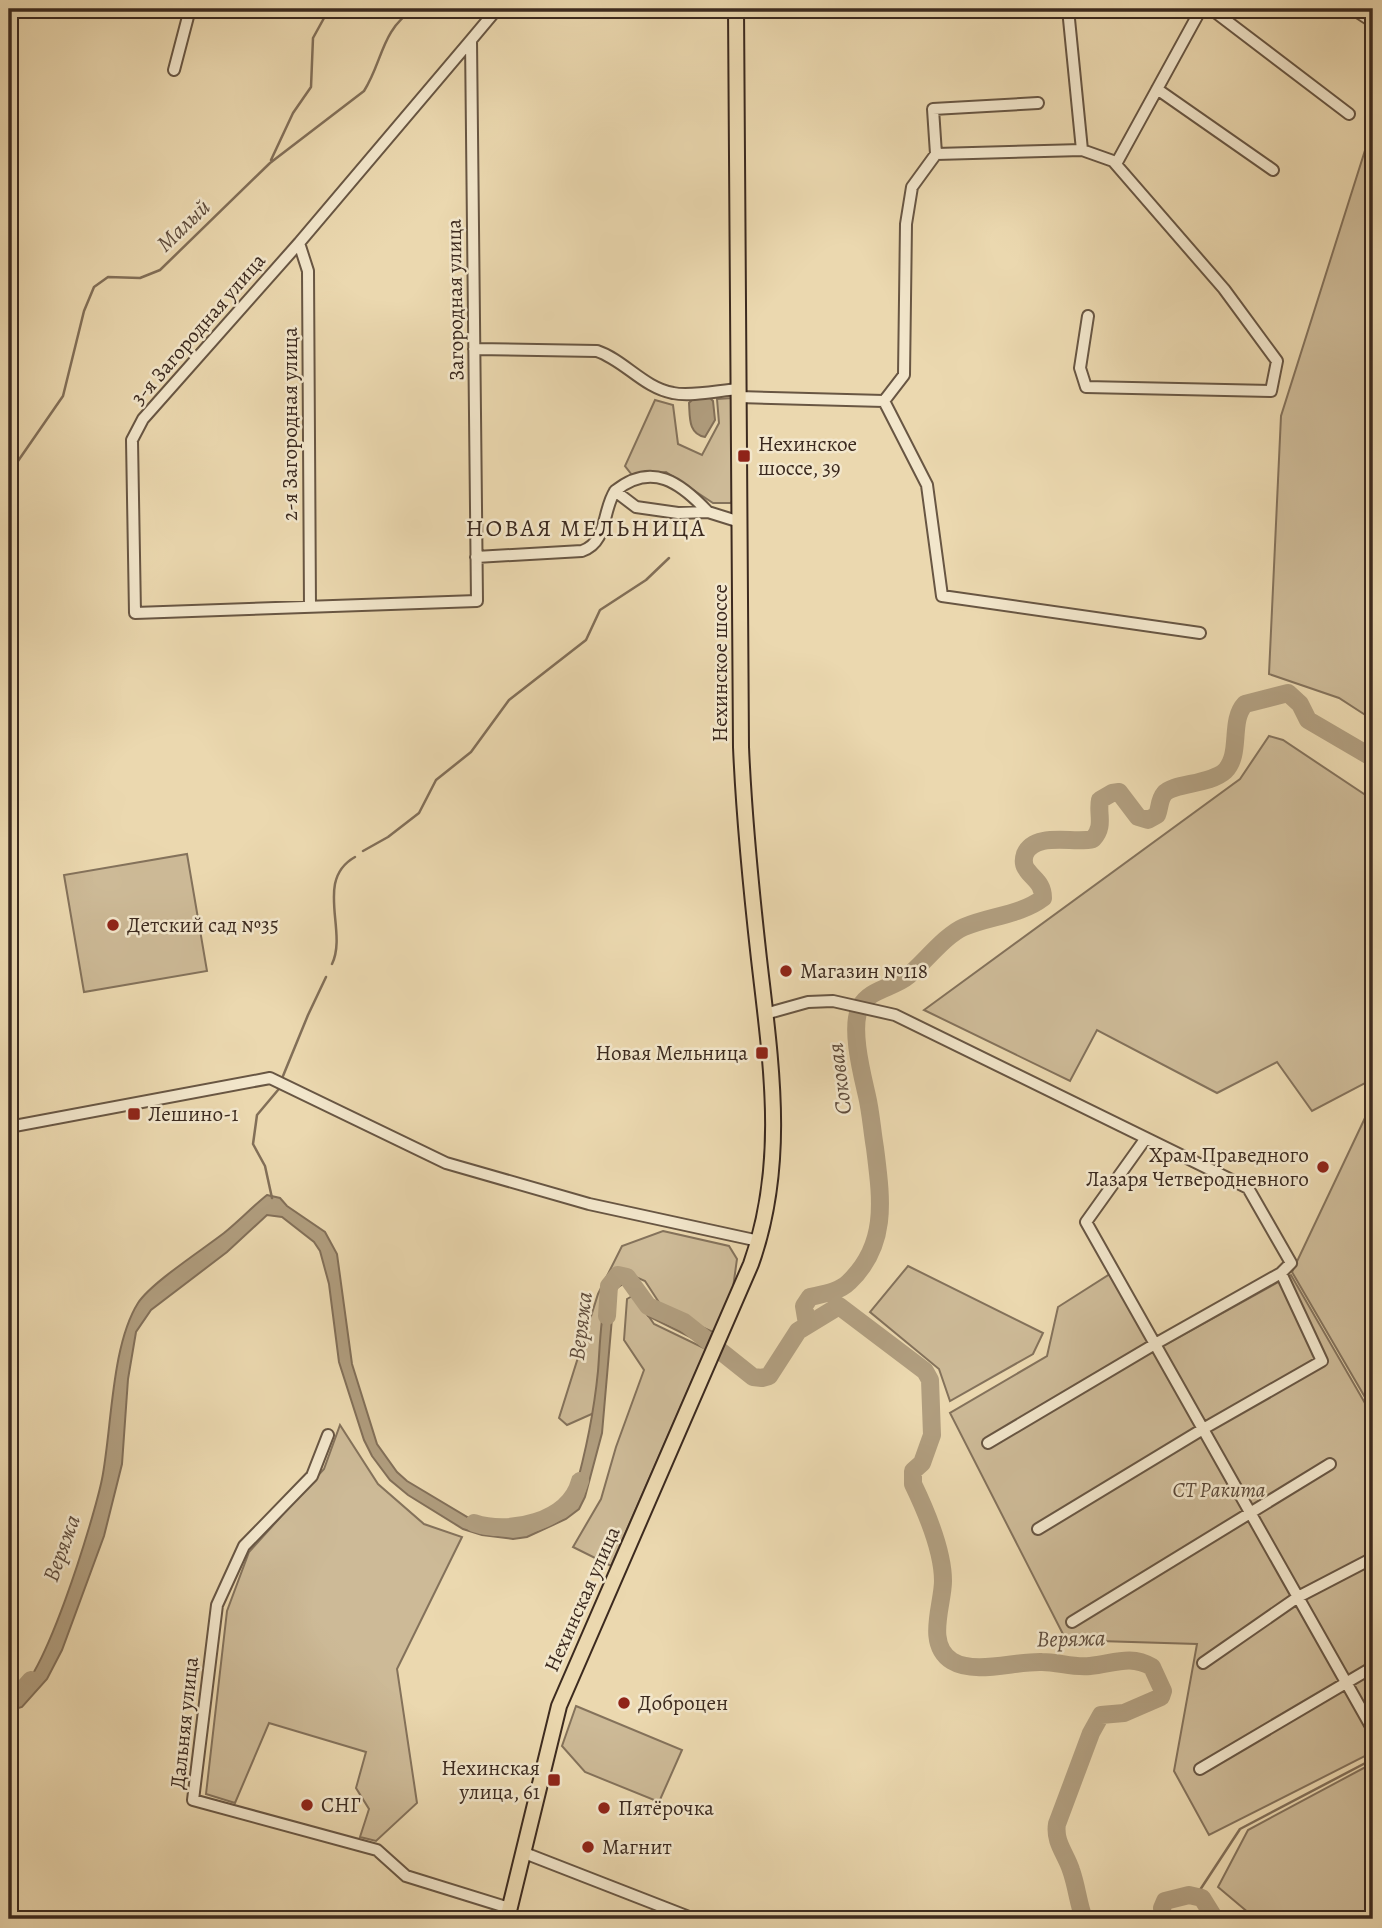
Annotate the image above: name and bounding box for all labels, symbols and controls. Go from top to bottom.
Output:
water label: Малый [150,192,217,259]
street label: Загородная улица [440,218,470,381]
street label: 3-я Загородная улица [124,247,272,411]
street label: 2-я Загородная улица [276,327,304,521]
place label: Нехинское шоссе, 39 [758,430,857,482]
marker: Нехинское шоссе, 39 [736,448,752,464]
district label: НОВАЯ МЕЛЬНИЦА [465,512,707,544]
street label: Нехинское шоссе [706,584,734,742]
place label: Детский сад №35 [127,911,279,939]
marker: Детский сад №35 [105,917,121,933]
place label: Магазин №118 [800,957,928,985]
marker: Магазин №118 [778,963,794,979]
place label: Новая Мельница [596,1039,748,1067]
water label: Соковая [820,1041,859,1117]
marker: Новая Мельница [754,1045,770,1061]
place label: Лешино-1 [148,1100,238,1128]
marker: Лешино-1 [126,1106,142,1122]
place label: Храм Праведного Лазаря Четверодневного [1086,1141,1309,1193]
marker: Храм Праведного Лазаря Четверодневного [1315,1159,1331,1175]
water label: Веряжа [561,1290,600,1362]
park label: СТ Ракита [1172,1476,1266,1504]
water label: Веряжа [35,1510,88,1586]
street label: Нехинская улица [537,1521,627,1676]
water label: Веряжа [1036,1622,1106,1655]
street label: Дальняя улица [163,1655,205,1791]
place label: Доброцен [638,1689,728,1717]
marker: Доброцен [616,1695,632,1711]
place label: Нехинская улица, 61 [441,1754,540,1806]
marker: Нехинская улица, 61 [546,1772,562,1788]
place label: СНГ [321,1791,361,1819]
place label: Пятёрочка [618,1794,714,1822]
marker: СНГ [299,1797,315,1813]
marker: Пятёрочка [596,1800,612,1816]
place label: Магнит [602,1833,672,1861]
marker: Магнит [580,1839,596,1855]

